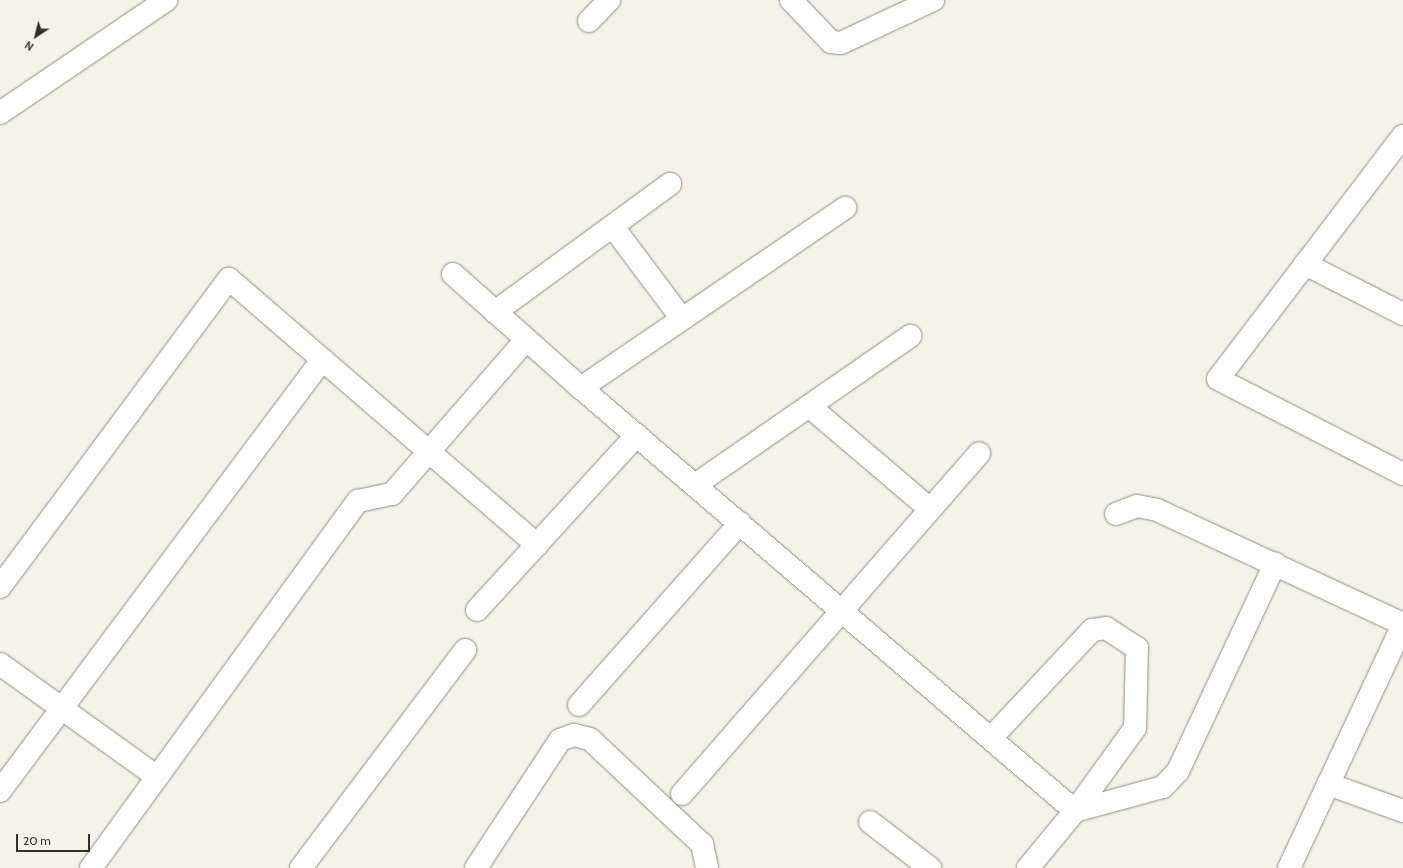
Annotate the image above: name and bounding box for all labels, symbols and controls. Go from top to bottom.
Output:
north arrow [16,16,56,56]
text: N [22,38,36,54]
scale bar [18,826,92,852]
text: 20 m [23,833,51,848]

